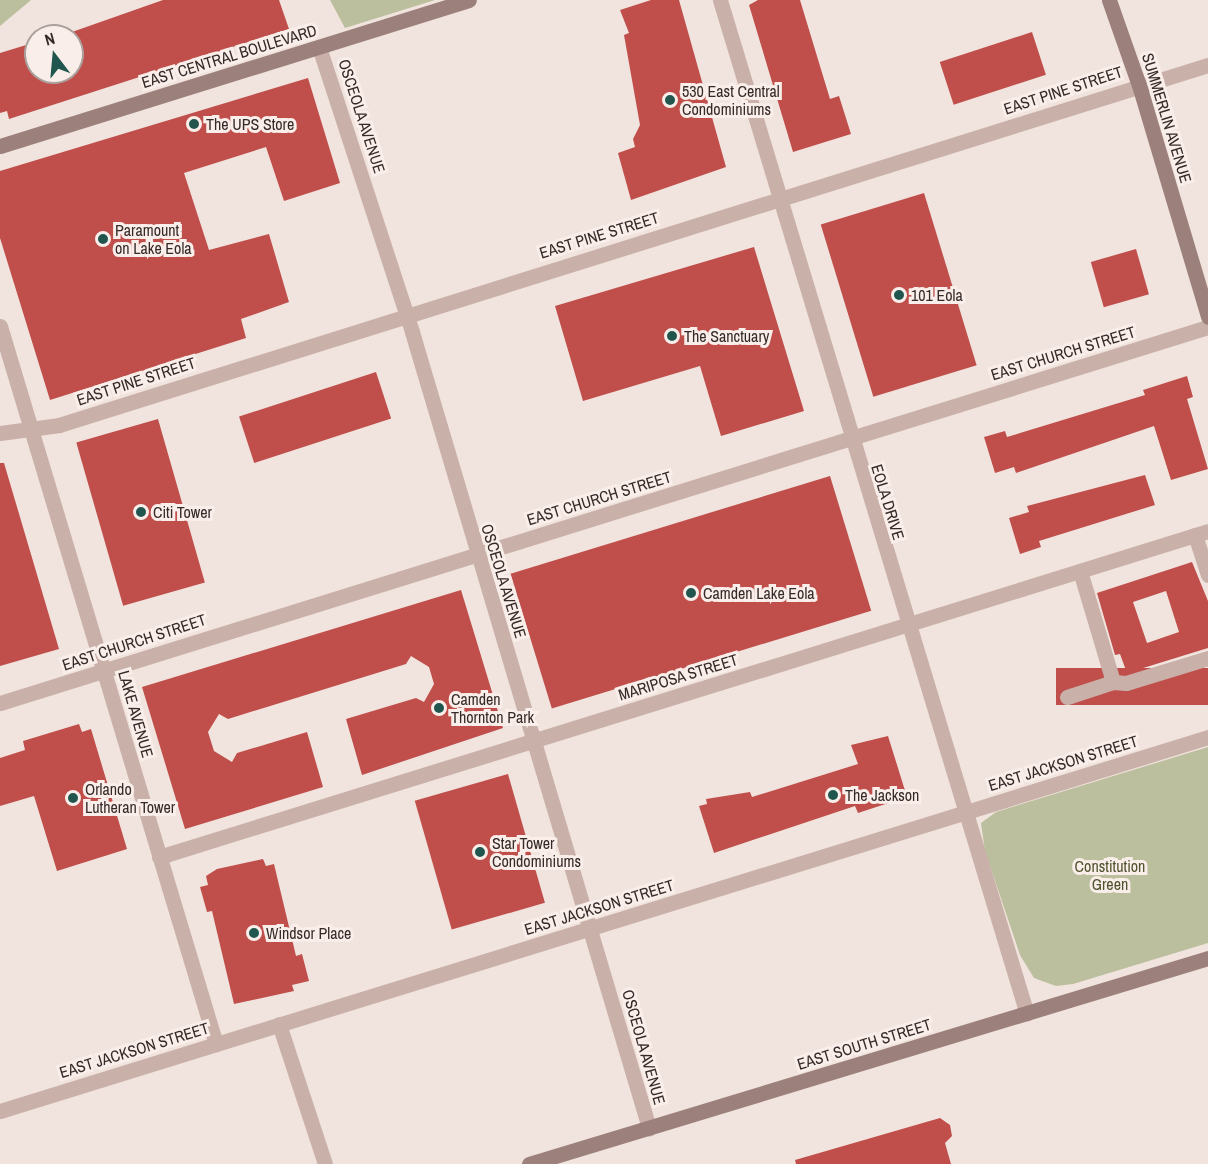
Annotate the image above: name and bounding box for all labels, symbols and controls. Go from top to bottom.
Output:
street label: EAST CENTRAL BOULEVARD [139,20,319,92]
north arrow [24,24,84,84]
text: N [42,27,57,51]
street label: SUMMERLIN AVENUE [1138,50,1196,186]
street label: OSCEOLA AVENUE [334,56,390,176]
street label: EAST PINE STREET [1001,62,1125,118]
place label: 530 East Central Condominiums [682,81,780,119]
marker: 530 East Central Condominiums [663,93,677,107]
place label: The UPS Store [206,114,294,134]
marker: The UPS Store [187,117,201,131]
street label: EAST PINE STREET [537,208,661,262]
place label: Paramount on Lake Eola [115,220,192,258]
marker: Paramount on Lake Eola [96,232,110,246]
place label: 101 Eola [911,285,963,305]
marker: 101 Eola [892,288,906,302]
street label: EAST CHURCH STREET [988,322,1138,384]
place label: The Sanctuary [684,326,769,346]
marker: The Sanctuary [665,329,679,343]
street label: EAST PINE STREET [74,353,198,409]
street label: EOLA DRIVE [867,462,909,542]
street label: EAST CHURCH STREET [524,467,674,529]
place label: Citi Tower [153,502,212,522]
marker: Citi Tower [134,505,148,519]
street label: OSCEOLA AVENUE [477,521,531,641]
place label: Camden Lake Eola [703,583,815,603]
marker: Camden Lake Eola [684,586,698,600]
street label: EAST CHURCH STREET [60,610,208,674]
street label: MARIPOSA STREET [616,650,740,704]
street label: LAKE AVENUE [114,668,158,760]
place label: Camden Thornton Park [451,689,534,727]
marker: Camden Thornton Park [432,701,446,715]
street label: EAST JACKSON STREET [986,731,1140,795]
place label: Orlando Lutheran Tower [85,779,175,817]
place label: The Jackson [845,785,919,805]
marker: The Jackson [826,788,840,802]
marker: Orlando Lutheran Tower [66,791,80,805]
place label: Star Tower Condominiums [492,833,581,871]
marker: Star Tower Condominiums [473,845,487,859]
park label: Constitution Green [1075,856,1145,894]
street label: EAST JACKSON STREET [522,875,676,939]
place label: Windsor Place [266,923,351,943]
marker: Windsor Place [247,926,261,940]
street label: OSCEOLA AVENUE [618,987,670,1107]
street label: EAST SOUTH STREET [795,1014,933,1074]
street label: EAST JACKSON STREET [57,1018,211,1082]

